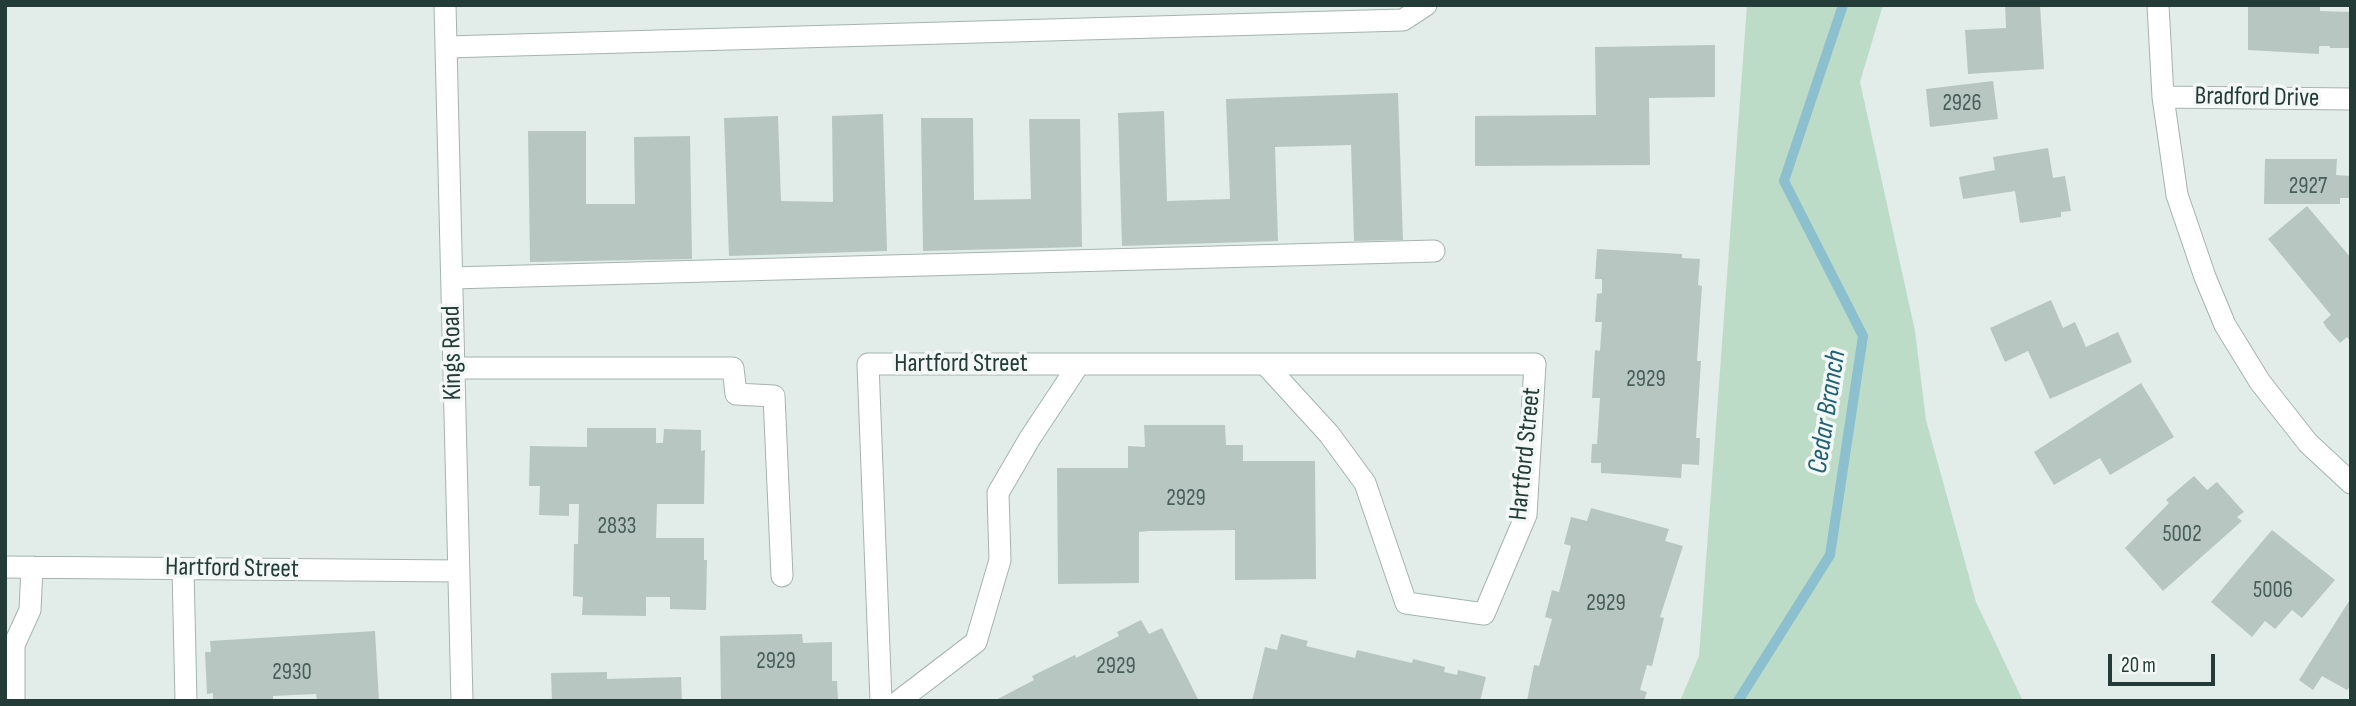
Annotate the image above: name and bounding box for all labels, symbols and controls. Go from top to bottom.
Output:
street label: Bradford Drive [2194,81,2320,115]
house number: 2926 [1942,90,1982,118]
house number: 2927 [2289,173,2327,201]
street label: Kings Road [437,305,469,401]
street label: Hartford Street [894,348,1028,380]
water label: Cedar Branch [1802,348,1854,476]
house number: 2929 [1626,366,1666,394]
street label: Hartford Street [1504,386,1548,522]
house number: 2929 [1166,485,1206,513]
house number: 2833 [598,513,636,541]
house number: 5002 [2162,521,2202,549]
street label: Hartford Street [165,552,299,586]
house number: 5006 [2253,577,2293,605]
house number: 2929 [1586,590,1626,618]
scale bar [2111,640,2218,684]
house number: 2929 [756,648,796,676]
house number: 2929 [1096,653,1136,681]
text: 20 m [2121,653,2156,678]
house number: 2930 [272,659,312,687]

